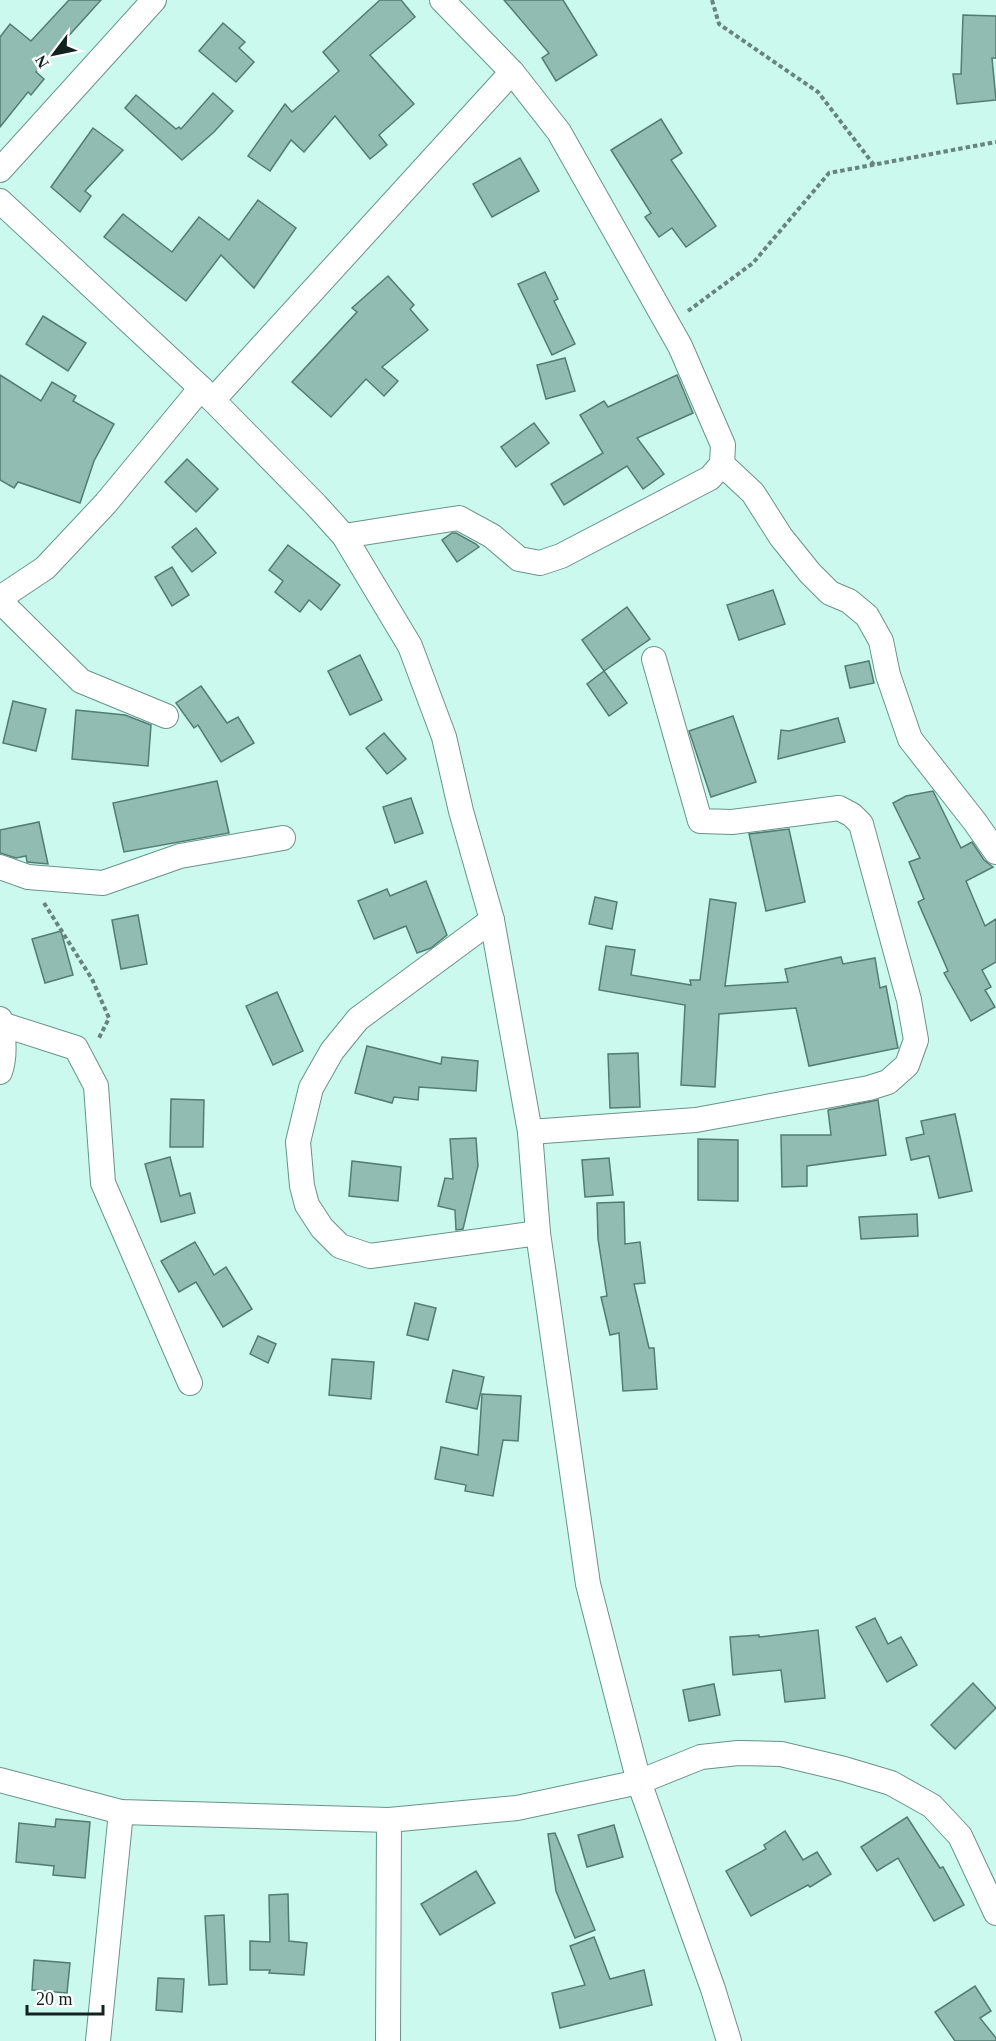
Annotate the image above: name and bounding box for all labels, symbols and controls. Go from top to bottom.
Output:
north arrow [24,24,84,84]
text: N [31,52,52,71]
scale bar [27,1978,104,2016]
text: 20 m [36,1989,73,2009]

